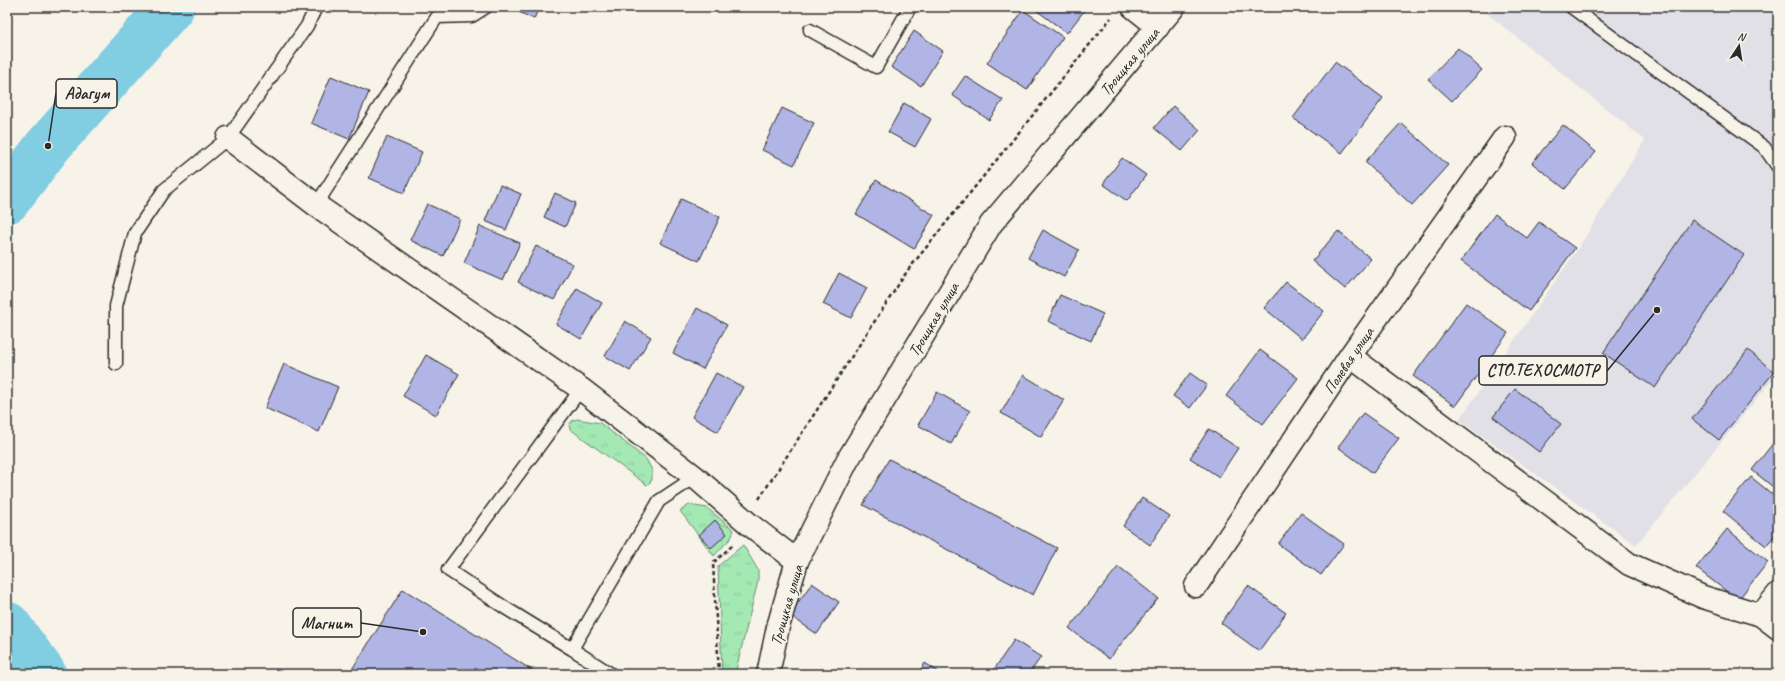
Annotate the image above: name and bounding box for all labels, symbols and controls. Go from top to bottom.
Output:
street label: Троицкая улица [1095,23,1165,100]
north arrow [1719,26,1759,66]
text: N [1736,29,1748,44]
callout: Адагум [56,79,117,108]
text: Адагум [65,83,111,104]
street label: Троицкая улица [904,278,964,360]
street label: Полевая улица [1319,322,1379,398]
callout: СТО.ТЕХОСМОТР [1479,356,1607,385]
text: СТО.ТЕХОСМОТР [1487,360,1601,381]
street label: Троицкая улица [766,562,808,648]
callout: Магнит [293,608,361,637]
text: Магнит [301,613,353,634]

